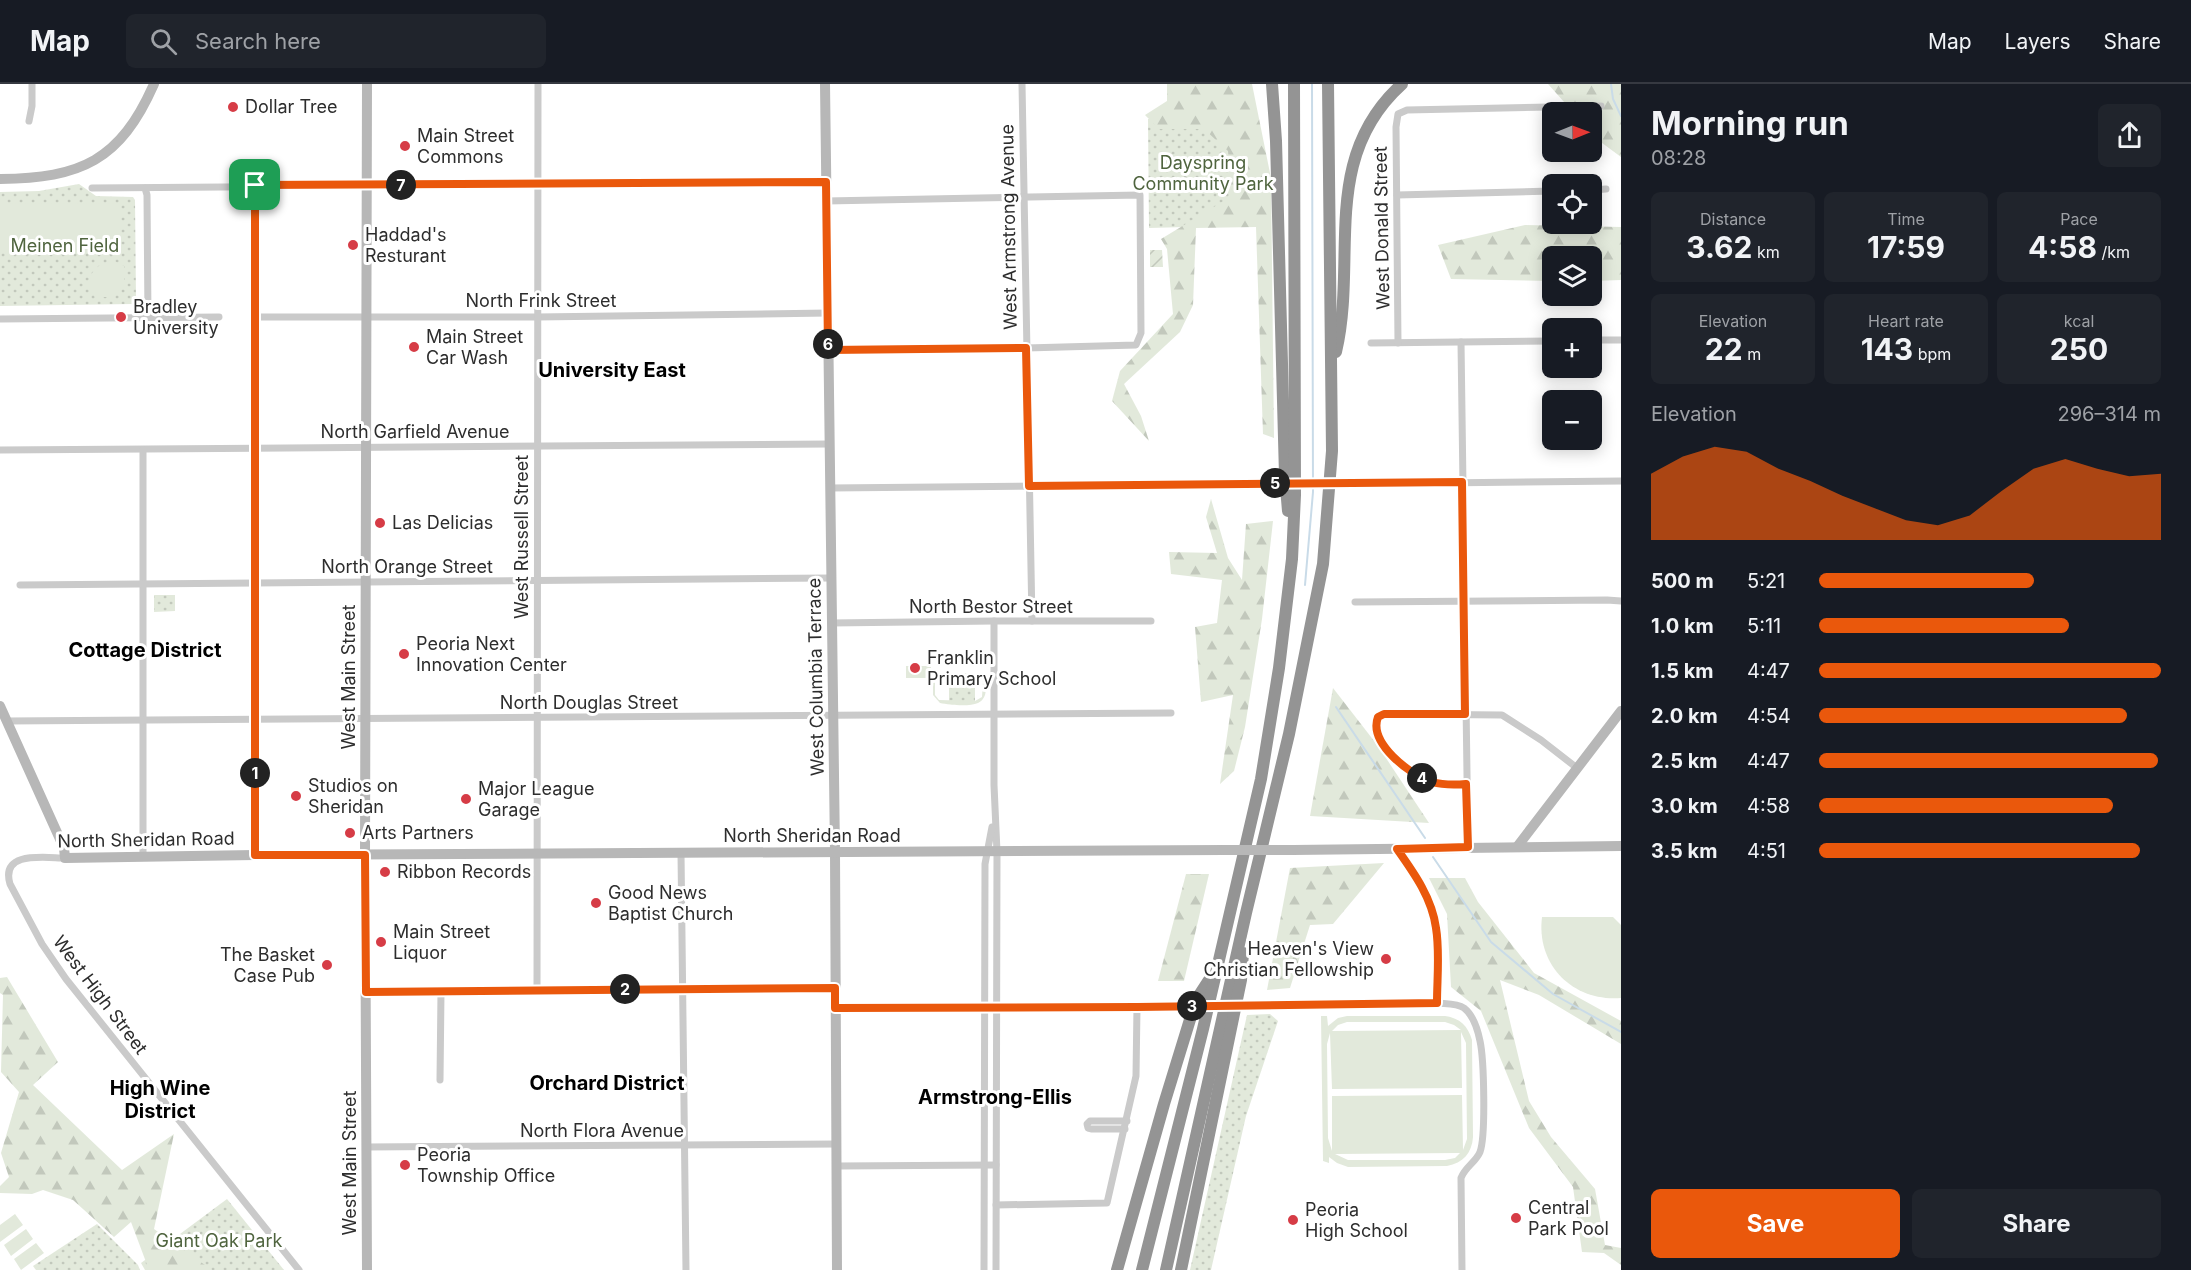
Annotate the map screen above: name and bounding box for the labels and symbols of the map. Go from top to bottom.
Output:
place label: Dollar Tree [245,96,338,117]
marker: Dollar Tree [226,100,240,114]
north arrow [1542,102,1602,162]
street label: West Armstrong Avenue [996,124,1021,330]
place label: Main Street Commons [417,125,514,167]
marker: Main Street Commons [398,139,412,153]
street label: West Donald Street [1370,146,1393,310]
park label: Dayspring Community Park [1132,152,1274,194]
pin [229,159,280,210]
pin: 7 [386,170,416,200]
place label: Haddad's Resturant [365,224,447,266]
park label: Meinen Field [11,235,119,256]
marker: Haddad's Resturant [346,238,360,252]
street label: North Frink Street [466,290,617,311]
place label: Bradley University [133,296,219,338]
marker: Bradley University [114,310,128,324]
place label: Main Street Car Wash [426,326,523,368]
pin: 6 [813,329,843,359]
marker: Main Street Car Wash [407,340,421,354]
district label: University East [538,358,686,382]
street label: North Garfield Avenue [321,421,509,442]
street label: West Russell Street [511,455,532,619]
pin: 5 [1260,468,1290,498]
place label: Las Delicias [392,512,493,533]
marker: Las Delicias [373,516,387,530]
street label: North Orange Street [321,556,493,577]
street label: West Columbia Terrace [803,578,828,776]
street label: North Bestor Street [909,596,1073,617]
street label: West Main Street [338,604,359,749]
place label: Peoria Next Innovation Center [416,633,567,675]
district label: Cottage District [68,638,222,662]
marker: Peoria Next Innovation Center [397,647,411,661]
place label: Franklin Primary School [927,647,1056,689]
marker: Franklin Primary School [908,661,922,675]
street label: North Douglas Street [500,692,678,713]
pin: 1 [240,758,270,788]
pin: 4 [1407,763,1437,793]
place label: Studios on Sheridan [308,775,398,817]
place label: Major League Garage [478,778,595,820]
marker: Studios on Sheridan [289,789,303,803]
marker: Major League Garage [459,792,473,806]
place label: Arts Partners [362,822,474,843]
street label: North Sheridan Road [723,825,901,846]
marker: Arts Partners [343,826,357,840]
street label: North Sheridan Road [57,827,235,852]
place label: Ribbon Records [397,861,531,882]
marker: Ribbon Records [378,865,392,879]
place label: Good News Baptist Church [608,882,733,924]
marker: Good News Baptist Church [589,896,603,910]
place label: Main Street Liquor [393,921,490,963]
street label: West High Street [49,931,152,1058]
marker: Main Street Liquor [374,935,388,949]
place label: Heaven's View Christian Fellowship [1203,938,1374,980]
place label: The Basket Case Pub [220,944,315,986]
marker: Heaven's View Christian Fellowship [1379,952,1393,966]
marker: The Basket Case Pub [320,958,334,972]
pin: 2 [610,974,640,1004]
pin: 3 [1177,991,1207,1021]
district label: Orchard District [529,1071,685,1095]
district label: High Wine District [110,1076,210,1123]
district label: Armstrong-Ellis [918,1085,1072,1109]
street label: West Main Street [339,1090,360,1235]
street label: North Flora Avenue [520,1120,684,1141]
place label: Peoria Township Office [417,1144,555,1186]
marker: Peoria Township Office [398,1158,412,1172]
place label: Central Park Pool [1528,1197,1609,1239]
place label: Peoria High School [1305,1199,1408,1241]
marker: Central Park Pool [1509,1211,1523,1225]
marker: Peoria High School [1286,1213,1300,1227]
park label: Giant Oak Park [156,1230,283,1251]

